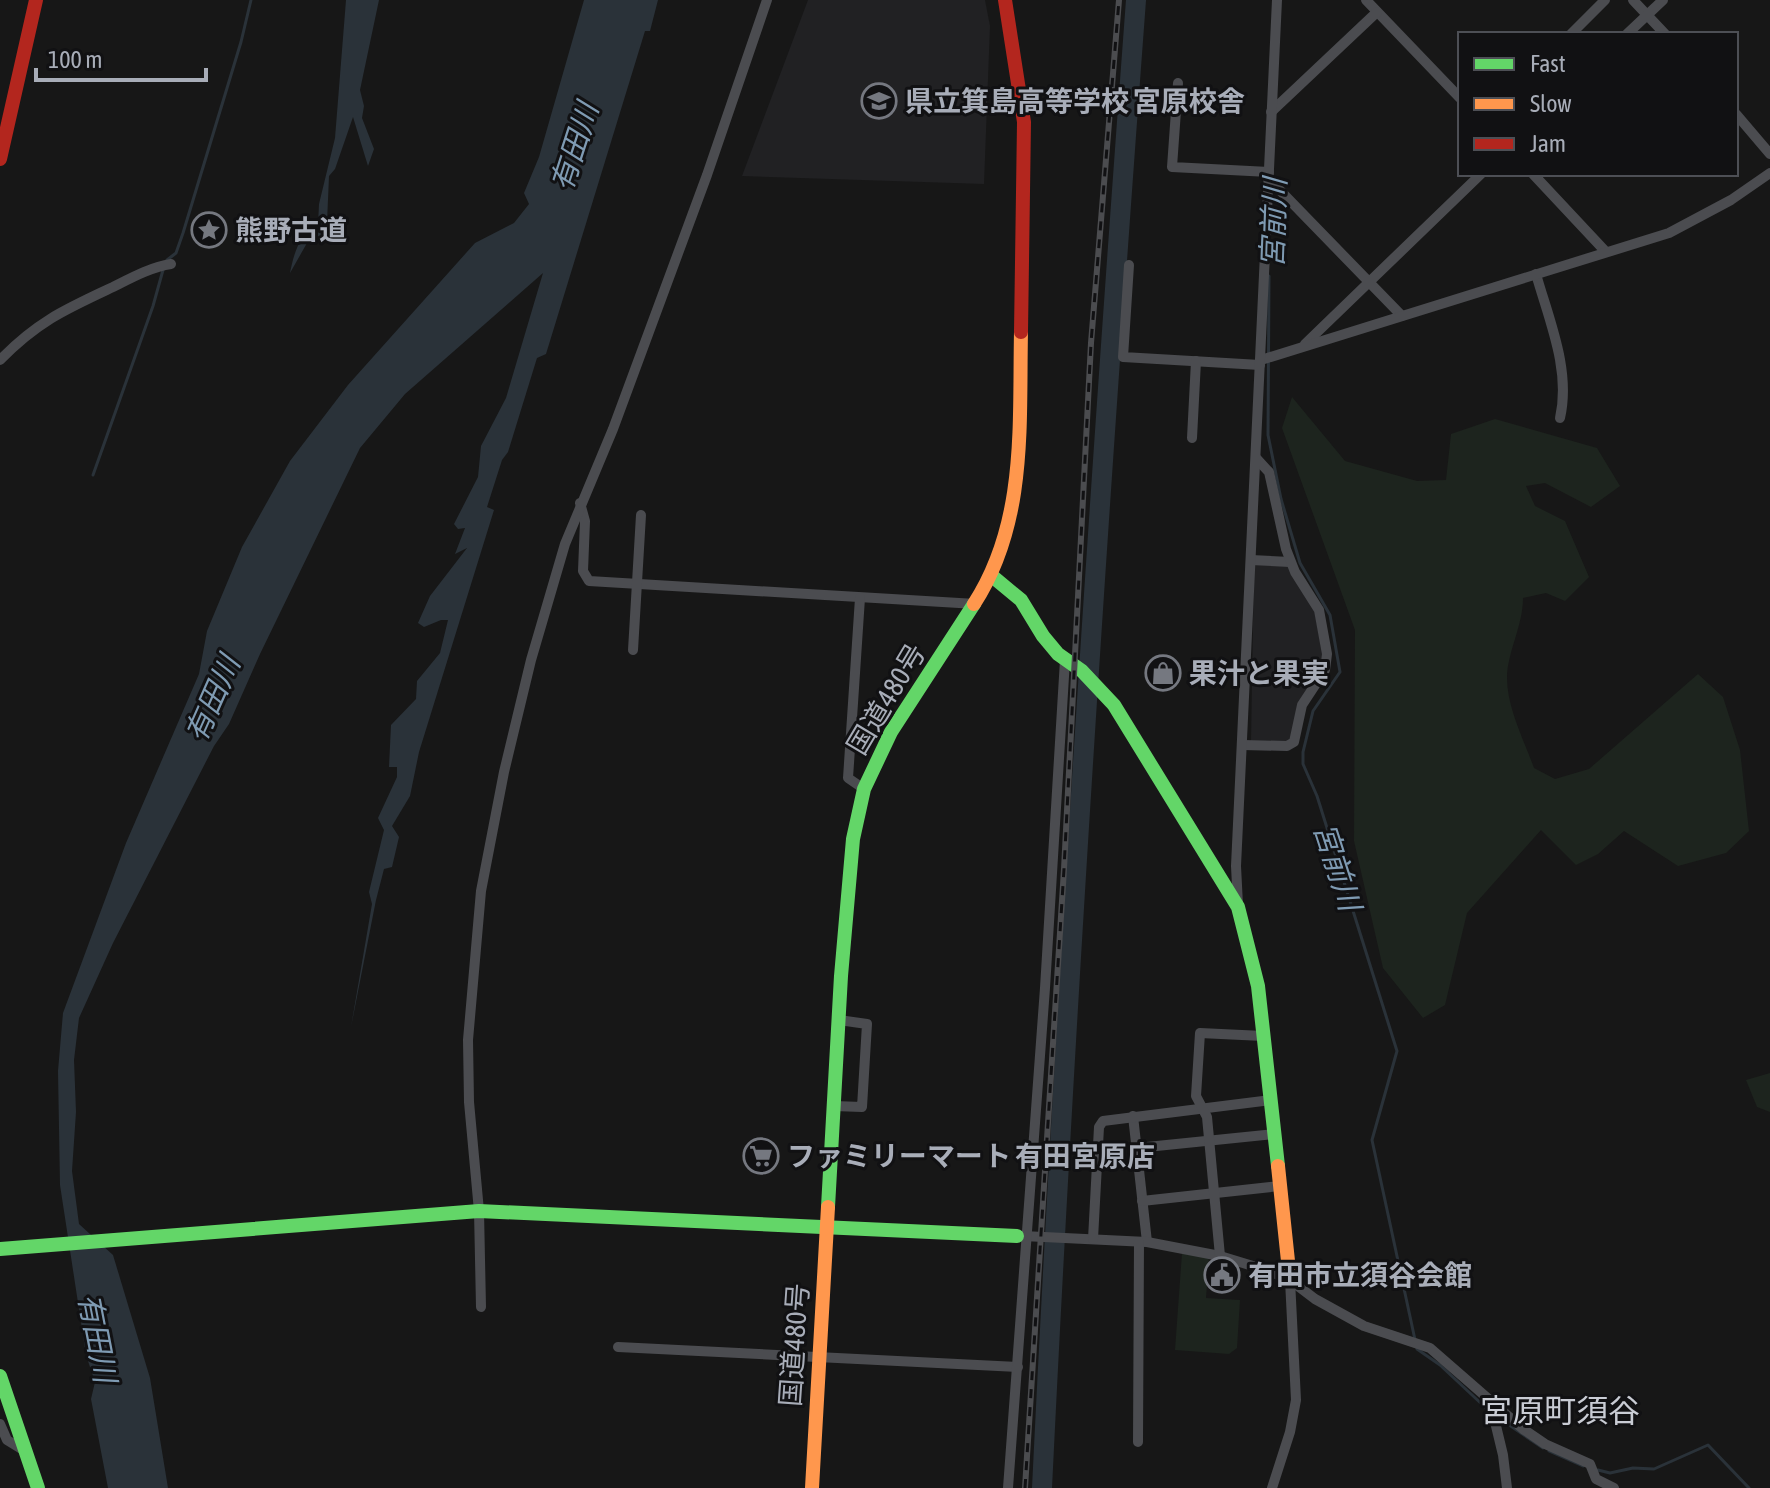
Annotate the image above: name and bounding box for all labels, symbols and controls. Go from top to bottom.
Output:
scale bar [36,32,206,82]
legend [1458,32,1738,176]
text: 100 m [48,46,102,73]
text: Fast [1530,50,1566,77]
school or university icon: 県立箕島高等学校 宮原校舎 [860,82,898,120]
place label: 県立箕島高等学校 宮原校舎 [905,85,1245,117]
text: Slow [1530,90,1572,117]
water label: 有田川 [544,96,605,195]
text: Jam [1530,130,1566,157]
water label: 宮前川 [1254,174,1292,269]
place icon: 熊野古道 [190,211,228,249]
place label: 熊野古道 [235,214,347,246]
street label: 国道480号 [840,638,932,760]
water label: 有田川 [178,648,247,747]
shop icon: 果汁と果実 [1144,654,1182,692]
place label: 果汁と果実 [1189,657,1329,689]
water label: 宮前川 [1308,819,1369,918]
supermarket icon: ファミリーマート 有田宮原店 [742,1137,780,1175]
place label: ファミリーマート 有田宮原店 [787,1140,1155,1172]
public building icon: 有田市立須谷会館 [1203,1256,1241,1294]
place label: 有田市立須谷会館 [1248,1259,1472,1291]
street label: 国道480号 [774,1282,814,1408]
water label: 有田川 [73,1290,124,1388]
district label: 宮原町須谷 [1480,1392,1640,1429]

